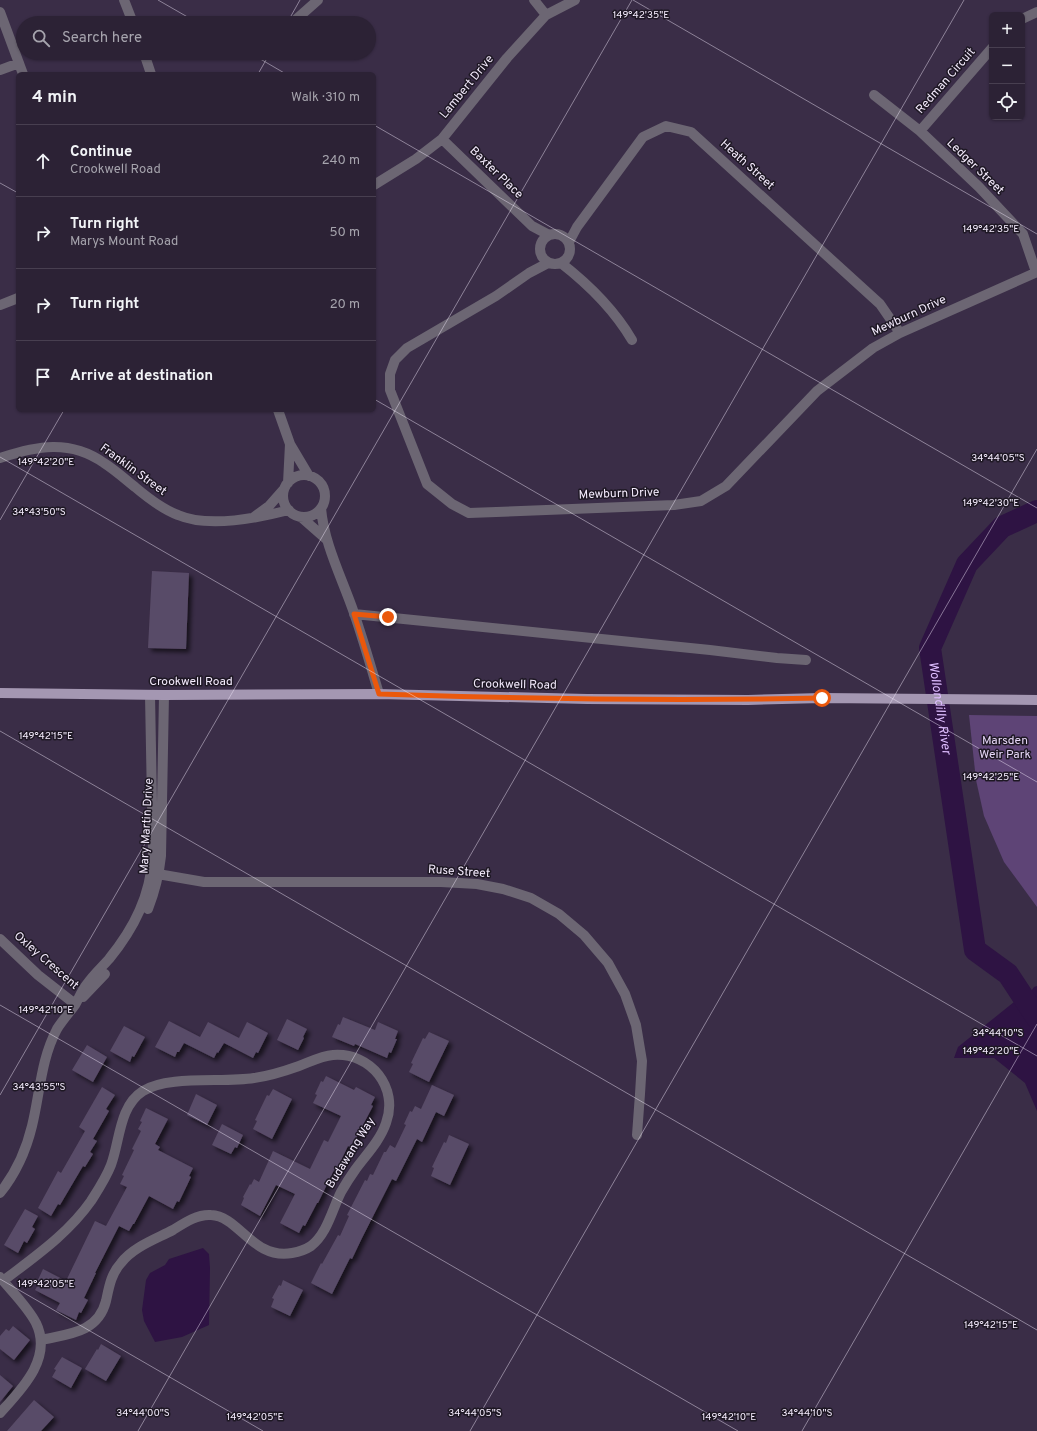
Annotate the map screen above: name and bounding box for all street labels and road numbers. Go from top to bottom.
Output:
street label: Redman Circuit [913,45,979,117]
street label: Lambert Drive [436,52,498,122]
street label: Heath Street [716,136,778,194]
street label: Ledger Street [943,136,1007,198]
street label: Baxter Place [466,143,526,203]
street label: Mewburn Drive [869,292,949,340]
street label: Franklin Street [96,440,170,500]
street label: Mewburn Drive [578,485,660,503]
street label: Crookwell Road [149,674,233,690]
street label: Crookwell Road [473,676,557,694]
street label: Mary Martin Drive [137,778,157,874]
street label: Ruse Street [427,862,491,882]
street label: Oxley Crescent [10,928,82,994]
street label: Budawang Way [323,1114,379,1192]

